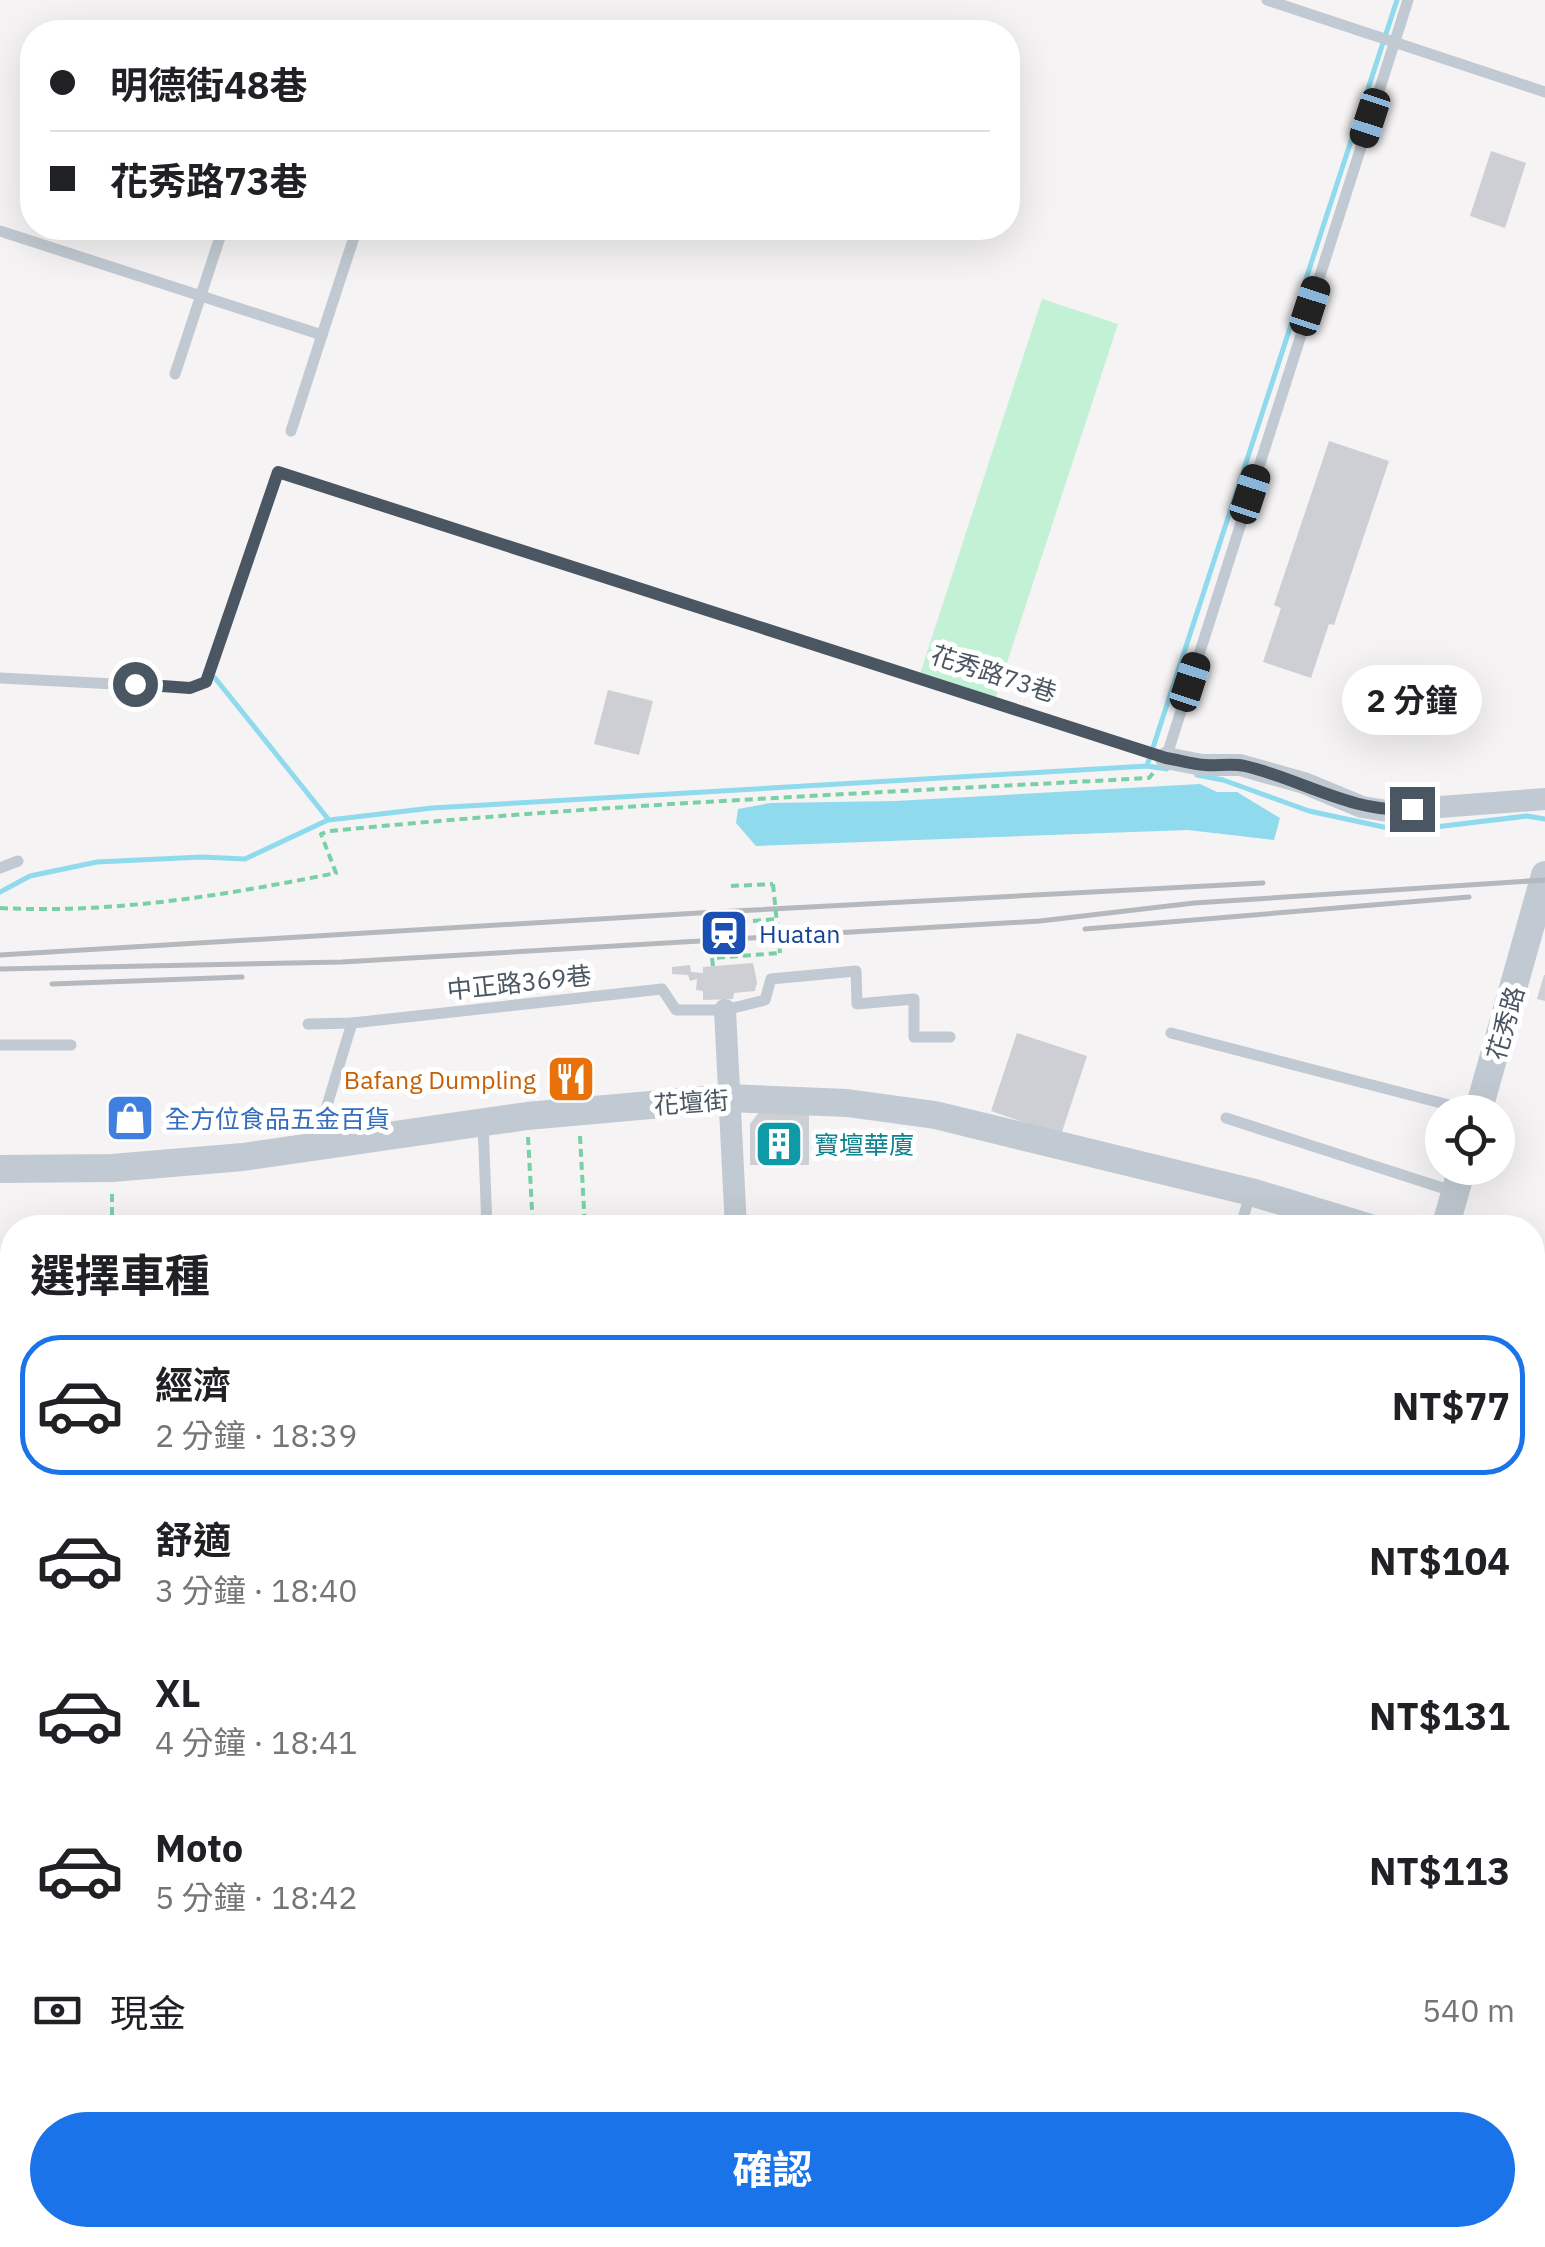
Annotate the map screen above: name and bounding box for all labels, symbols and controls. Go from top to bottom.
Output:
text: 明德街48巷 [110,60,308,109]
car [1346,85,1394,151]
text: 花秀路73巷 [110,156,308,205]
car [1286,273,1334,339]
car [1226,461,1274,527]
street label: 花秀路73巷 [927,637,1061,709]
car [1166,649,1214,715]
route start [113,662,158,707]
callout: 2 分鐘 [1342,664,1482,734]
text: 2 分鐘 [1367,679,1457,721]
route end [1390,787,1435,832]
station icon: Huatan [698,907,750,959]
place label: Huatan [759,917,841,950]
street label: 中正路369巷 [445,958,593,1006]
street label: 花秀路 [1479,982,1531,1064]
restaurant icon: Bafang Dumpling [545,1053,597,1105]
place label: Bafang Dumpling [344,1063,536,1096]
street label: 花壇街 [652,1083,730,1121]
shop icon: 全方位食品五金百貨 [104,1092,156,1144]
map controls [1425,1095,1515,1185]
button: locate [1425,1095,1515,1185]
place label: 全方位食品五金百貨 [165,1102,390,1135]
building icon: 寶壇華廈 [753,1118,805,1170]
place label: 寶壇華廈 [814,1128,914,1161]
text: 選擇車種 [30,1246,210,1304]
icon: car [35,1360,125,1450]
text: 經濟 [155,1360,231,1409]
text: NT$77 [1392,1381,1510,1430]
text: 2 分鐘 · 18:39 [155,1414,357,1456]
icon: car [35,1515,125,1605]
text: 舒適 [155,1515,231,1564]
text: NT$104 [1369,1536,1510,1585]
text: 3 分鐘 · 18:40 [155,1569,357,1611]
text: XL [155,1668,201,1717]
icon: car [35,1670,125,1760]
text: NT$131 [1369,1691,1510,1740]
text: 4 分鐘 · 18:41 [155,1721,357,1763]
text: Moto [155,1823,243,1872]
icon: car [35,1825,125,1915]
text: NT$113 [1369,1846,1510,1895]
text: 5 分鐘 · 18:42 [155,1876,357,1918]
icon: cash [30,1983,85,2038]
text: 現金 [110,1988,186,2037]
text: 540 m [1422,1989,1515,2031]
button: 確認 [30,2112,1515,2227]

